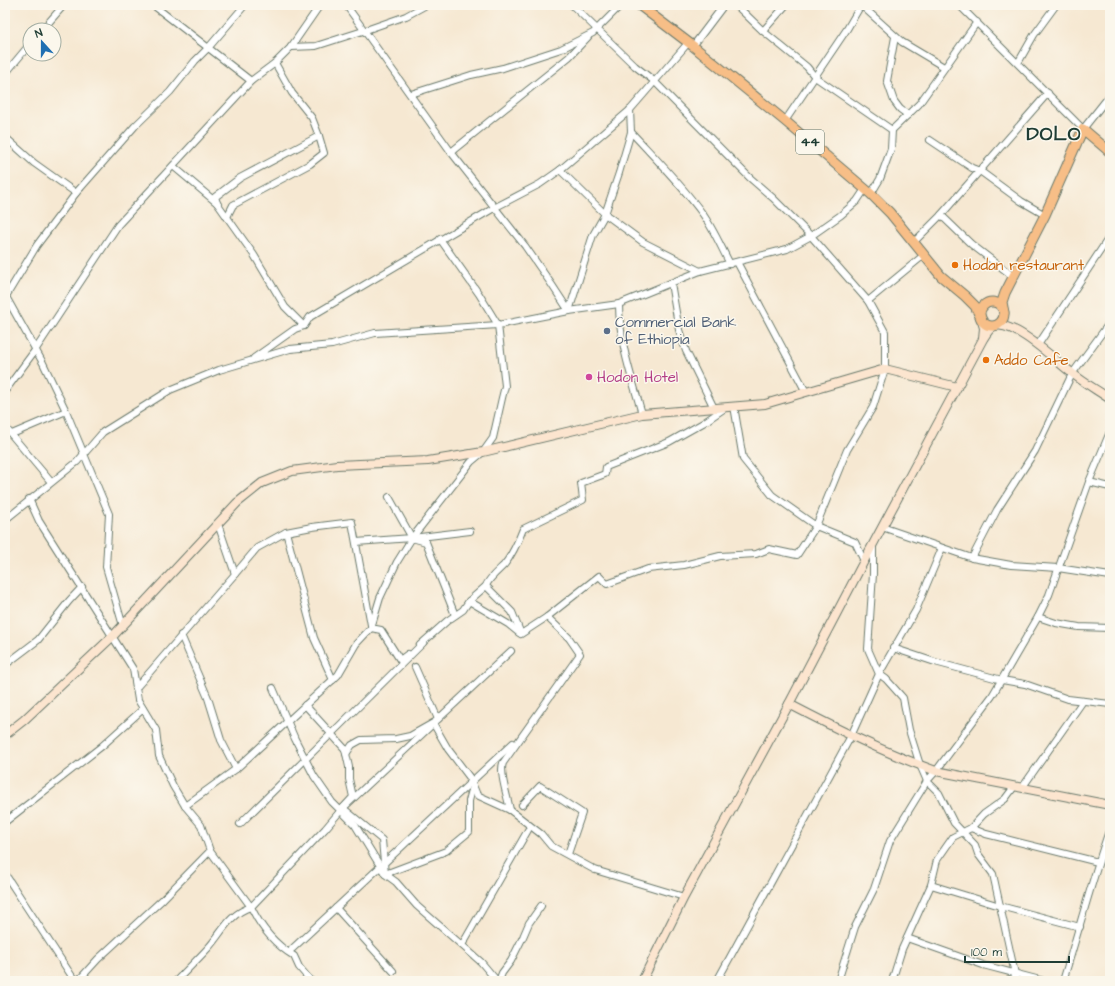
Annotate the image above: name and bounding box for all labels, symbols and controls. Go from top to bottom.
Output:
north arrow [22,22,62,62]
text: N [33,25,45,41]
district label: DOLO [1027,121,1081,148]
road number: 44 [796,130,824,154]
place label: Hodan restaurant [963,255,1084,276]
marker: Hodan restaurant [950,260,960,270]
place label: Commercial Bank of Ethiopia [615,312,737,350]
marker: Commercial Bank of Ethiopia [602,326,612,336]
place label: Addo Cafe [994,350,1069,371]
marker: Addo Cafe [981,355,991,365]
place label: Hodon Hotel [597,367,678,388]
marker: Hodon Hotel [584,372,594,382]
scale bar [965,938,1069,964]
text: 100 m [971,944,1002,961]

